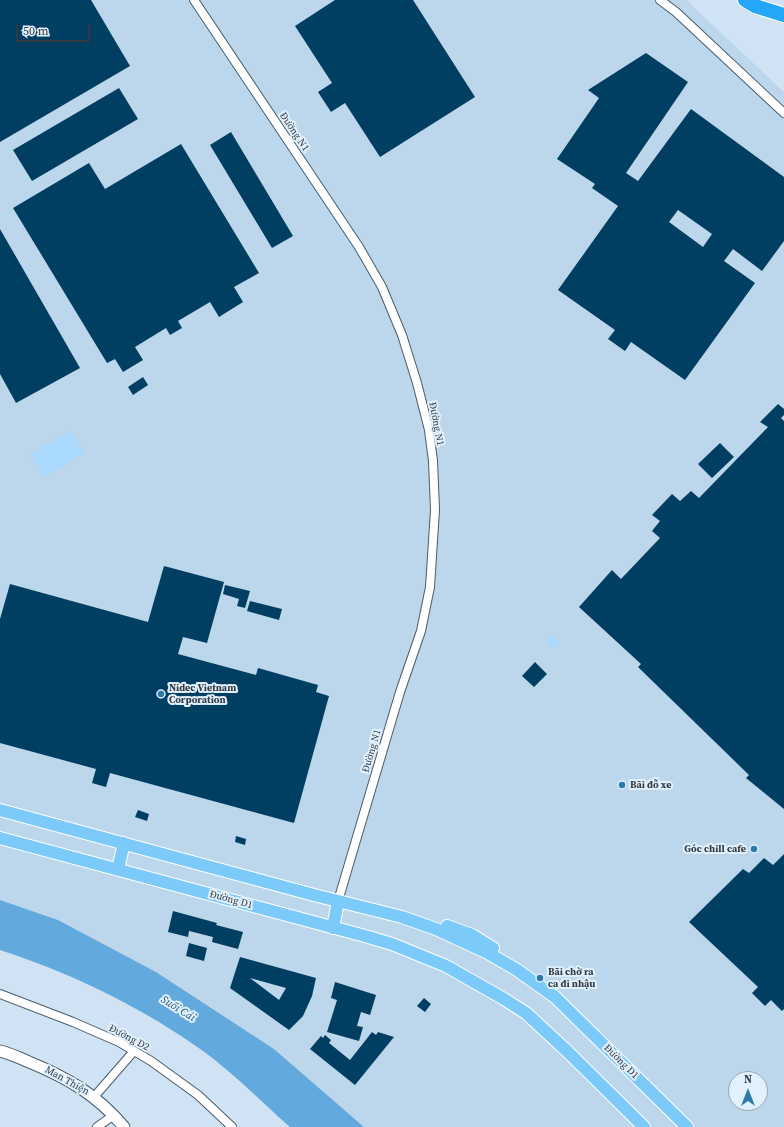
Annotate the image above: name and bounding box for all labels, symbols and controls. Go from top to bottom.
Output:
scale bar [18,16,92,42]
text: 50 m [23,23,49,39]
street label: Đường N1 [277,110,311,154]
street label: Đường N1 [426,401,446,447]
place label: Nidec Vietnam Corporation [169,682,236,706]
marker: Nidec Vietnam Corporation [156,689,166,699]
street label: Đường N1 [360,728,384,774]
place label: Bãi đỗ xe [630,779,671,791]
marker: Bãi đỗ xe [617,780,627,790]
place label: Góc chill cafe [684,843,746,855]
marker: Góc chill cafe [749,844,759,854]
street label: Đường D1 [208,888,254,912]
place label: Bãi chờ ra ca đi nhậu [548,966,595,990]
marker: Bãi chờ ra ca đi nhậu [535,973,545,983]
water label: Suối Cái [158,993,198,1025]
street label: Đường D2 [107,1022,151,1054]
street label: Đường D1 [601,1042,641,1082]
street label: Man Thiện [43,1064,91,1098]
north arrow [728,1071,768,1111]
text: N [744,1072,752,1087]

